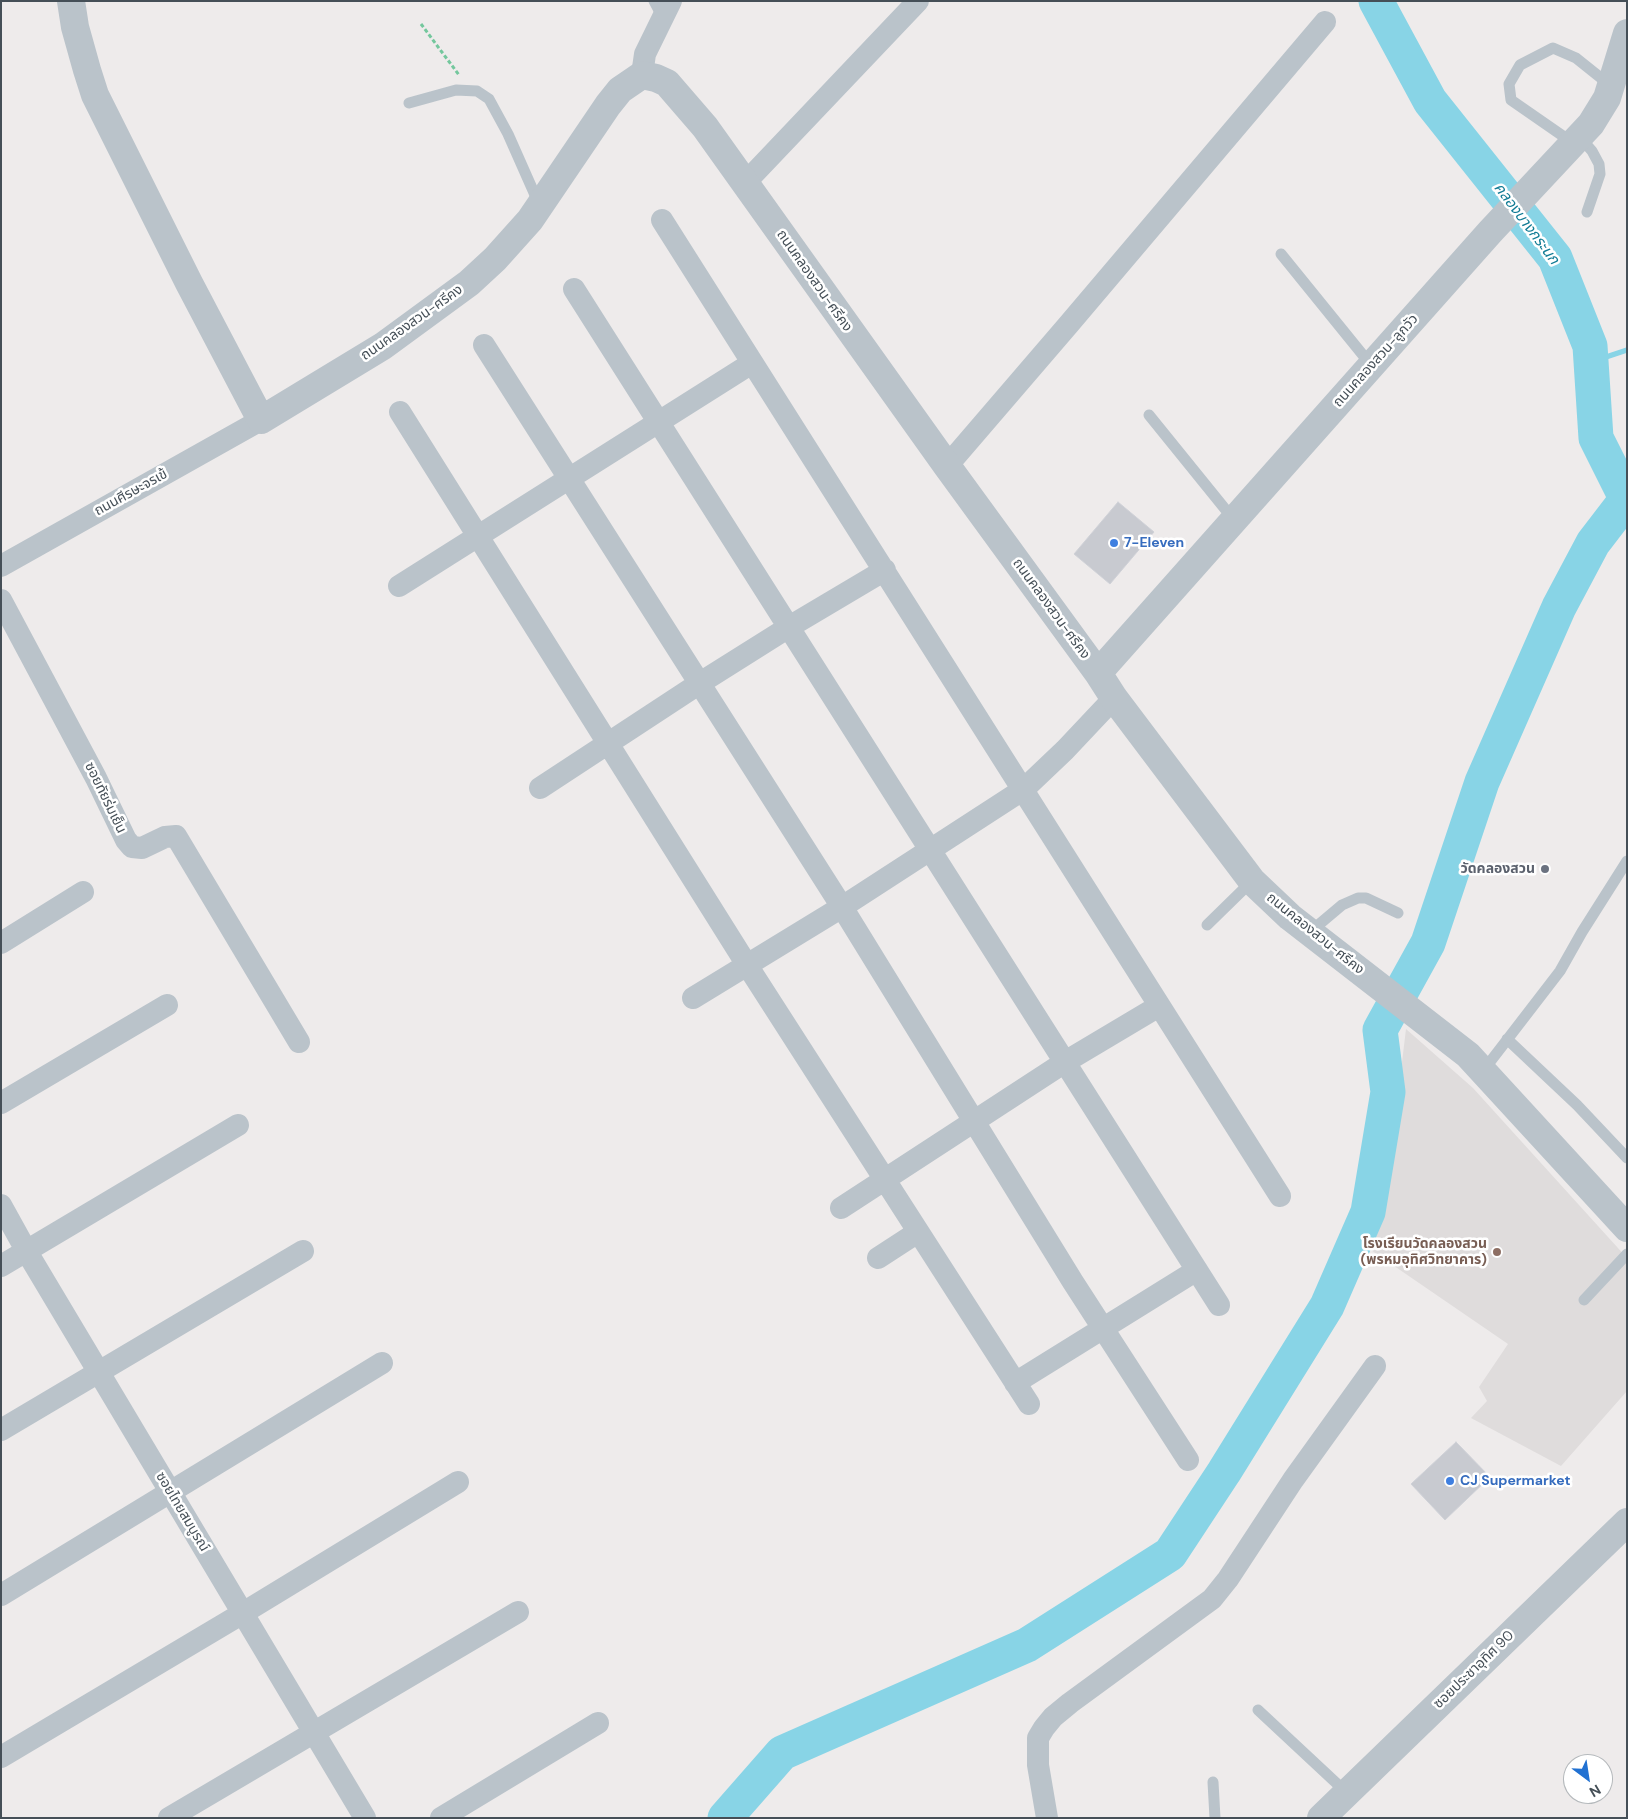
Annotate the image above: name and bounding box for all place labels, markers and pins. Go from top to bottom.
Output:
place label: 7-Eleven [1124,535,1184,551]
marker: 7-Eleven [1108,537,1120,549]
place label: วัดคลองสวน [1461,861,1535,877]
marker: วัดคลองสวน [1539,863,1551,875]
place label: โรงเรียนวัดคลองสวน (พรหมอุทิศวิทยาคาร) [1361,1236,1487,1268]
marker: โรงเรียนวัดคลองสวน (พรหมอุทิศวิทยาคาร) [1491,1246,1503,1258]
place label: CJ Supermarket [1460,1473,1571,1489]
marker: CJ Supermarket [1444,1475,1456,1487]

